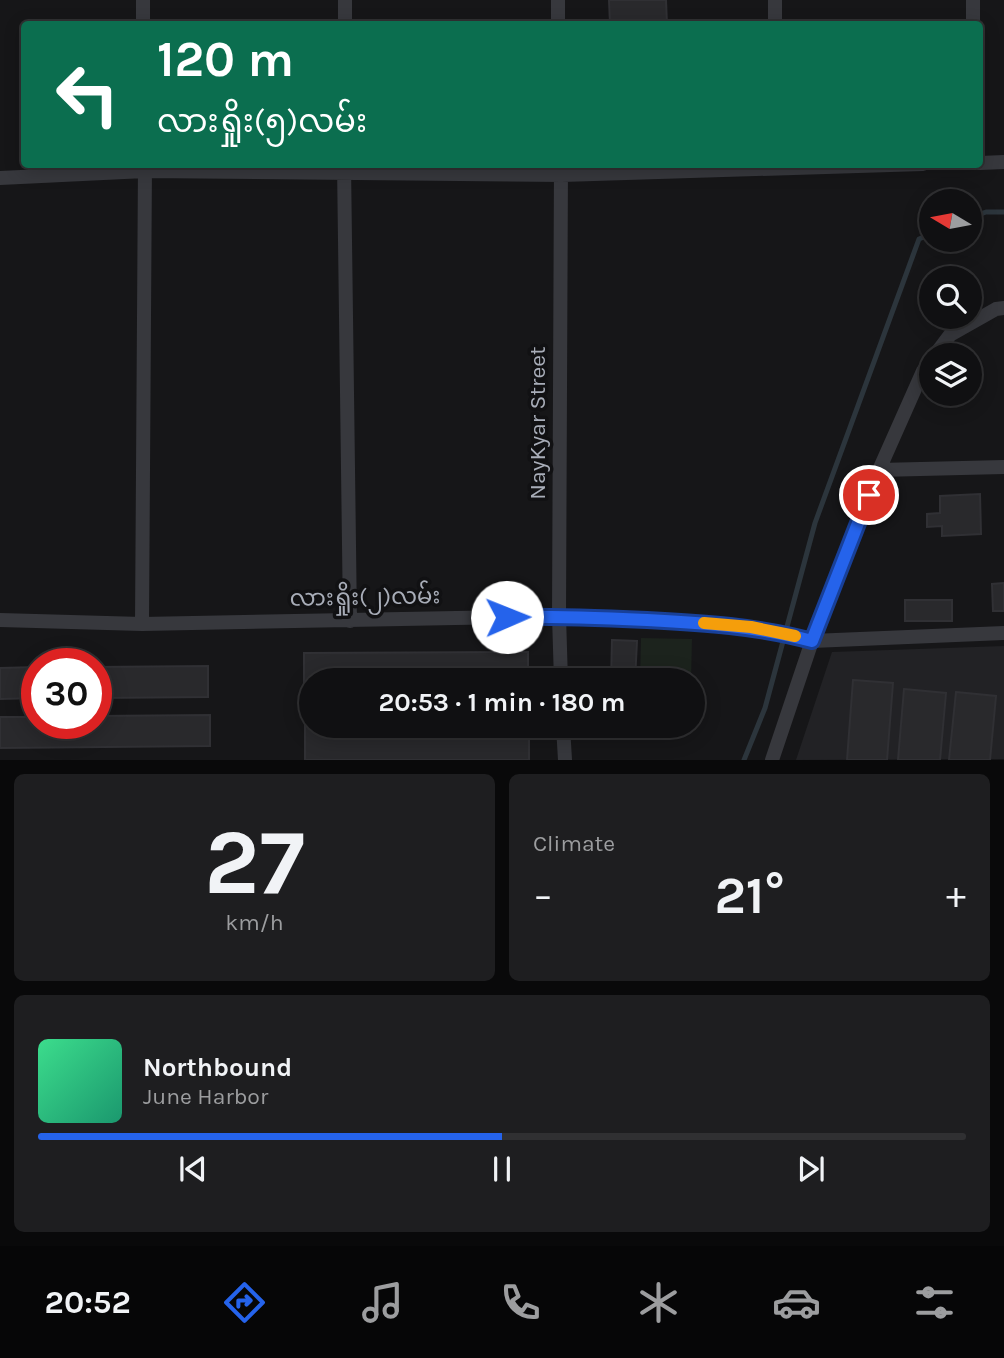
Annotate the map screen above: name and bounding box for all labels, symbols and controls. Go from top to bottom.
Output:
text: 120 m [157,31,294,88]
icon: left [42,49,133,140]
text: လားရှိုး(၅)လမ်း [157,103,367,140]
north arrow [919,189,982,252]
map controls [919,189,982,406]
button: search [919,266,982,329]
button: layers [919,343,982,406]
street label: NayKyar Street [524,346,551,500]
pin [839,465,899,525]
icon: arrive [850,476,888,514]
street label: လားရှိုး(၂)လမ်း [289,579,441,617]
position arrow [470,580,544,654]
speed limit sign: 30 [21,648,112,739]
text: 20:53 · 1 min · 180 m [378,687,626,718]
text: 27 [204,810,305,916]
text: Climate [533,830,615,857]
text: 21° [714,865,785,926]
text: − [533,873,553,918]
text: + [946,873,966,918]
text: km/h [225,909,284,936]
text: Northbound [143,1052,292,1083]
text: June Harbor [143,1083,268,1110]
icon: previous [174,1150,212,1188]
icon: pause [483,1150,521,1188]
icon: next [792,1150,830,1188]
icon: directions [220,1278,269,1327]
icon: music [358,1278,407,1327]
icon: phone [496,1278,545,1327]
icon: climate [634,1278,683,1327]
icon: car [772,1278,821,1327]
icon: filters [910,1278,959,1327]
text: 20:52 [45,1284,131,1321]

